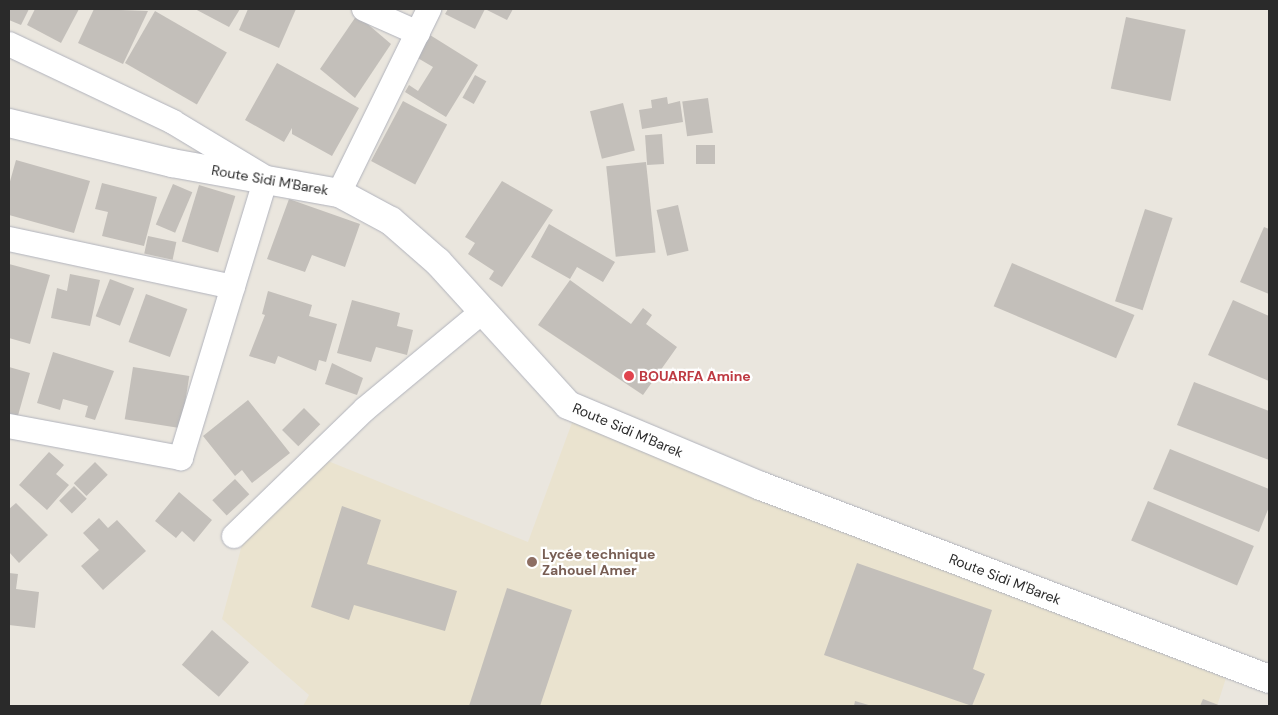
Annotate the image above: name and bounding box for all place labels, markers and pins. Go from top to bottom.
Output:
place label: BOUARFA Amine [639,368,751,384]
marker: BOUARFA Amine [623,370,635,382]
place label: Lycée technique Zahouel Amer [542,546,656,578]
marker: Lycée technique Zahouel Amer [526,556,538,568]

